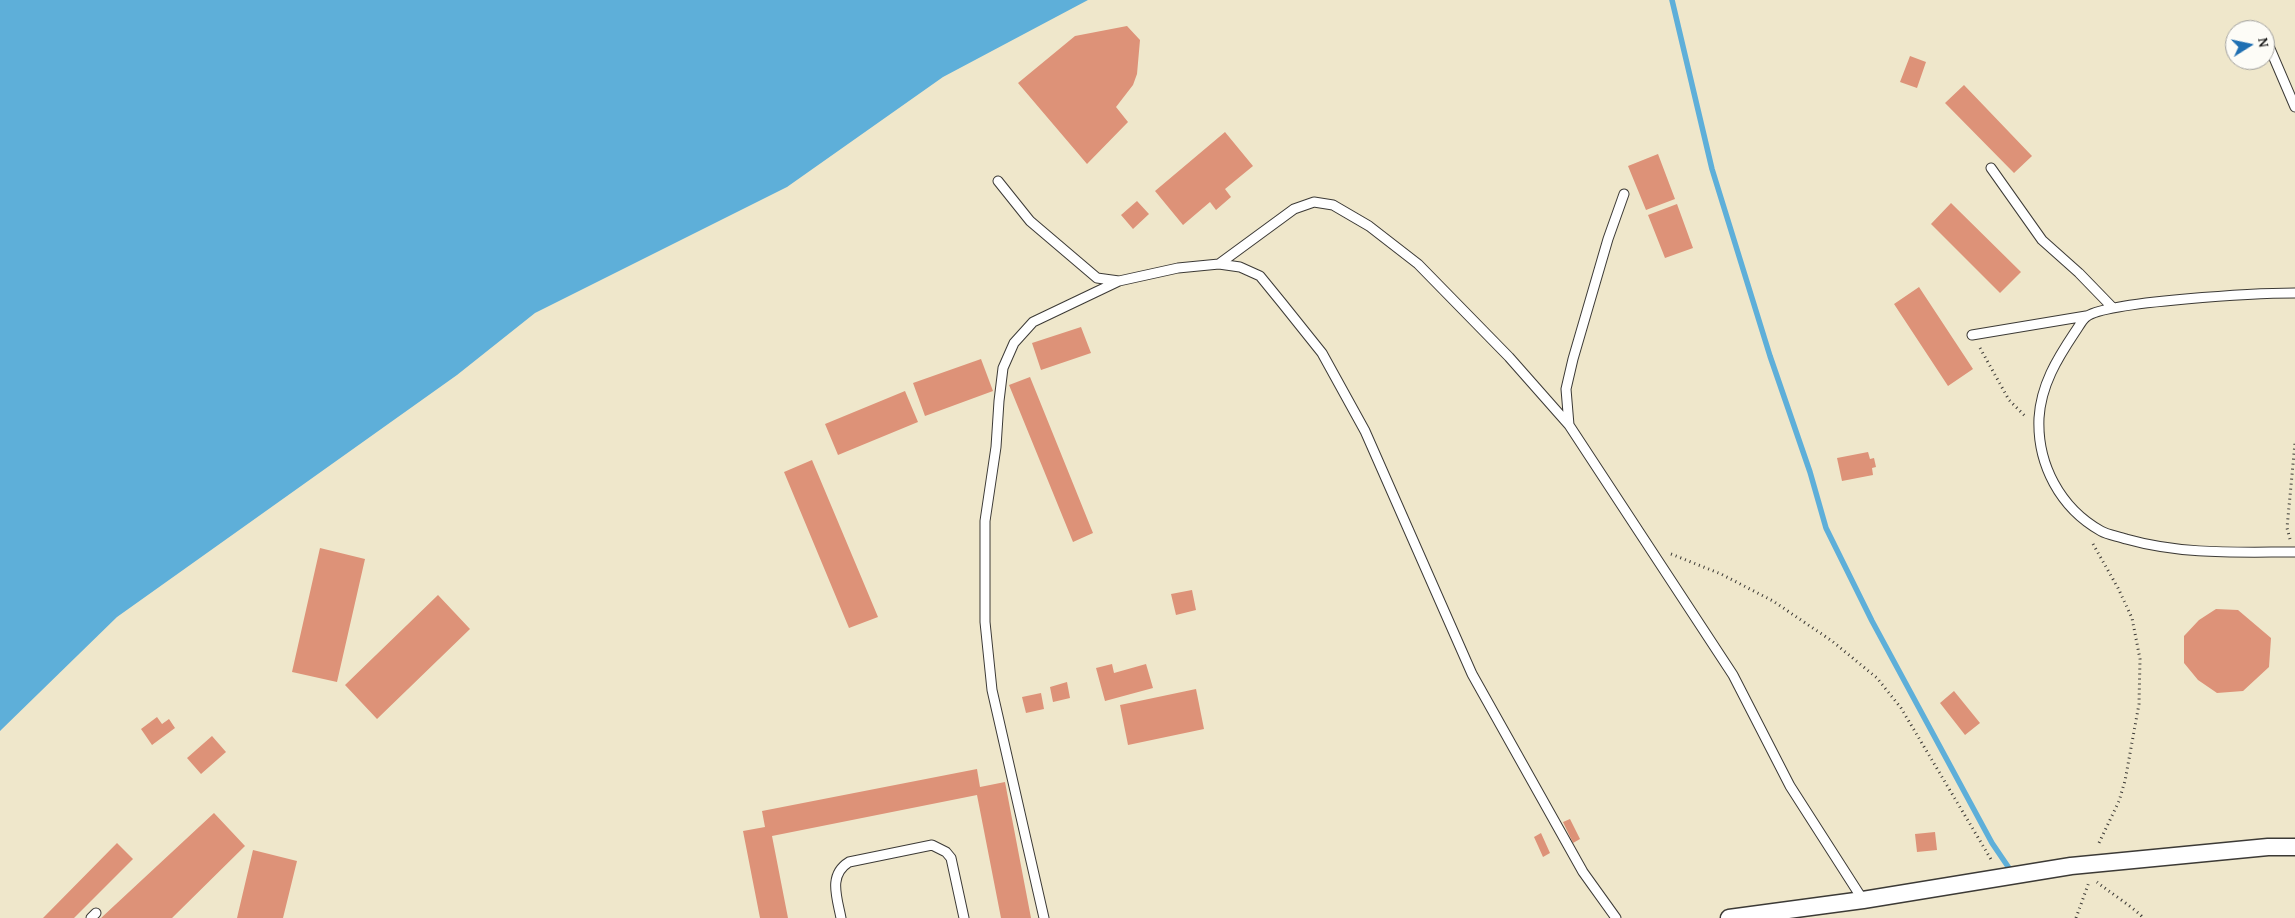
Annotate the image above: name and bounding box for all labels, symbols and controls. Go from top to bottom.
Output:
north arrow [2225,20,2275,70]
text: N [2253,36,2274,49]

